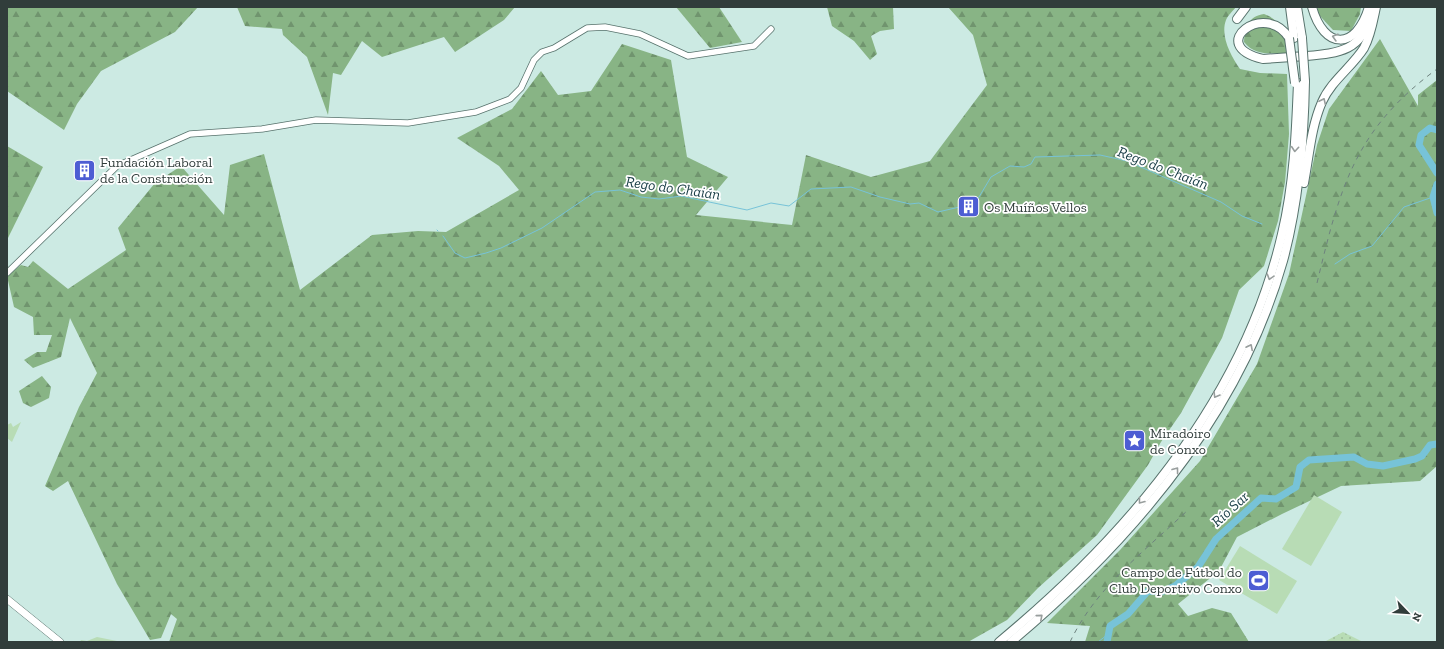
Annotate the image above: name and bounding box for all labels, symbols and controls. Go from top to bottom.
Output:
one-way arrow [1331,33,1338,42]
one-way arrow [1318,98,1326,106]
water label: Rego do Chaián [1115,142,1211,194]
one-way arrow [1290,146,1299,153]
place label: Fundación Laboral de la Construcción [100,154,213,187]
building icon: Fundación Laboral de la Construcción [72,157,98,183]
water label: Rego do Chaián [624,172,722,204]
building icon: Os Muíños Vellos [956,194,982,220]
place label: Os Muíños Vellos [984,199,1087,216]
one-way arrow [1266,273,1274,280]
one-way arrow [1245,344,1253,351]
one-way arrow [1214,391,1221,398]
place label: Miradoiro de Conxo [1150,425,1211,458]
place icon: Miradoiro de Conxo [1121,428,1147,454]
one-way arrow [1171,468,1178,475]
water label: Río Sar [1208,487,1253,530]
one-way arrow [1139,496,1146,504]
place label: Campo de Fútbol do Club Deportivo Conxo [1109,564,1242,597]
sports icon: Campo de Fútbol do Club Deportivo Conxo [1245,567,1271,593]
north arrow [1388,593,1428,633]
text: N [1409,610,1424,624]
one-way arrow [1036,614,1043,621]

